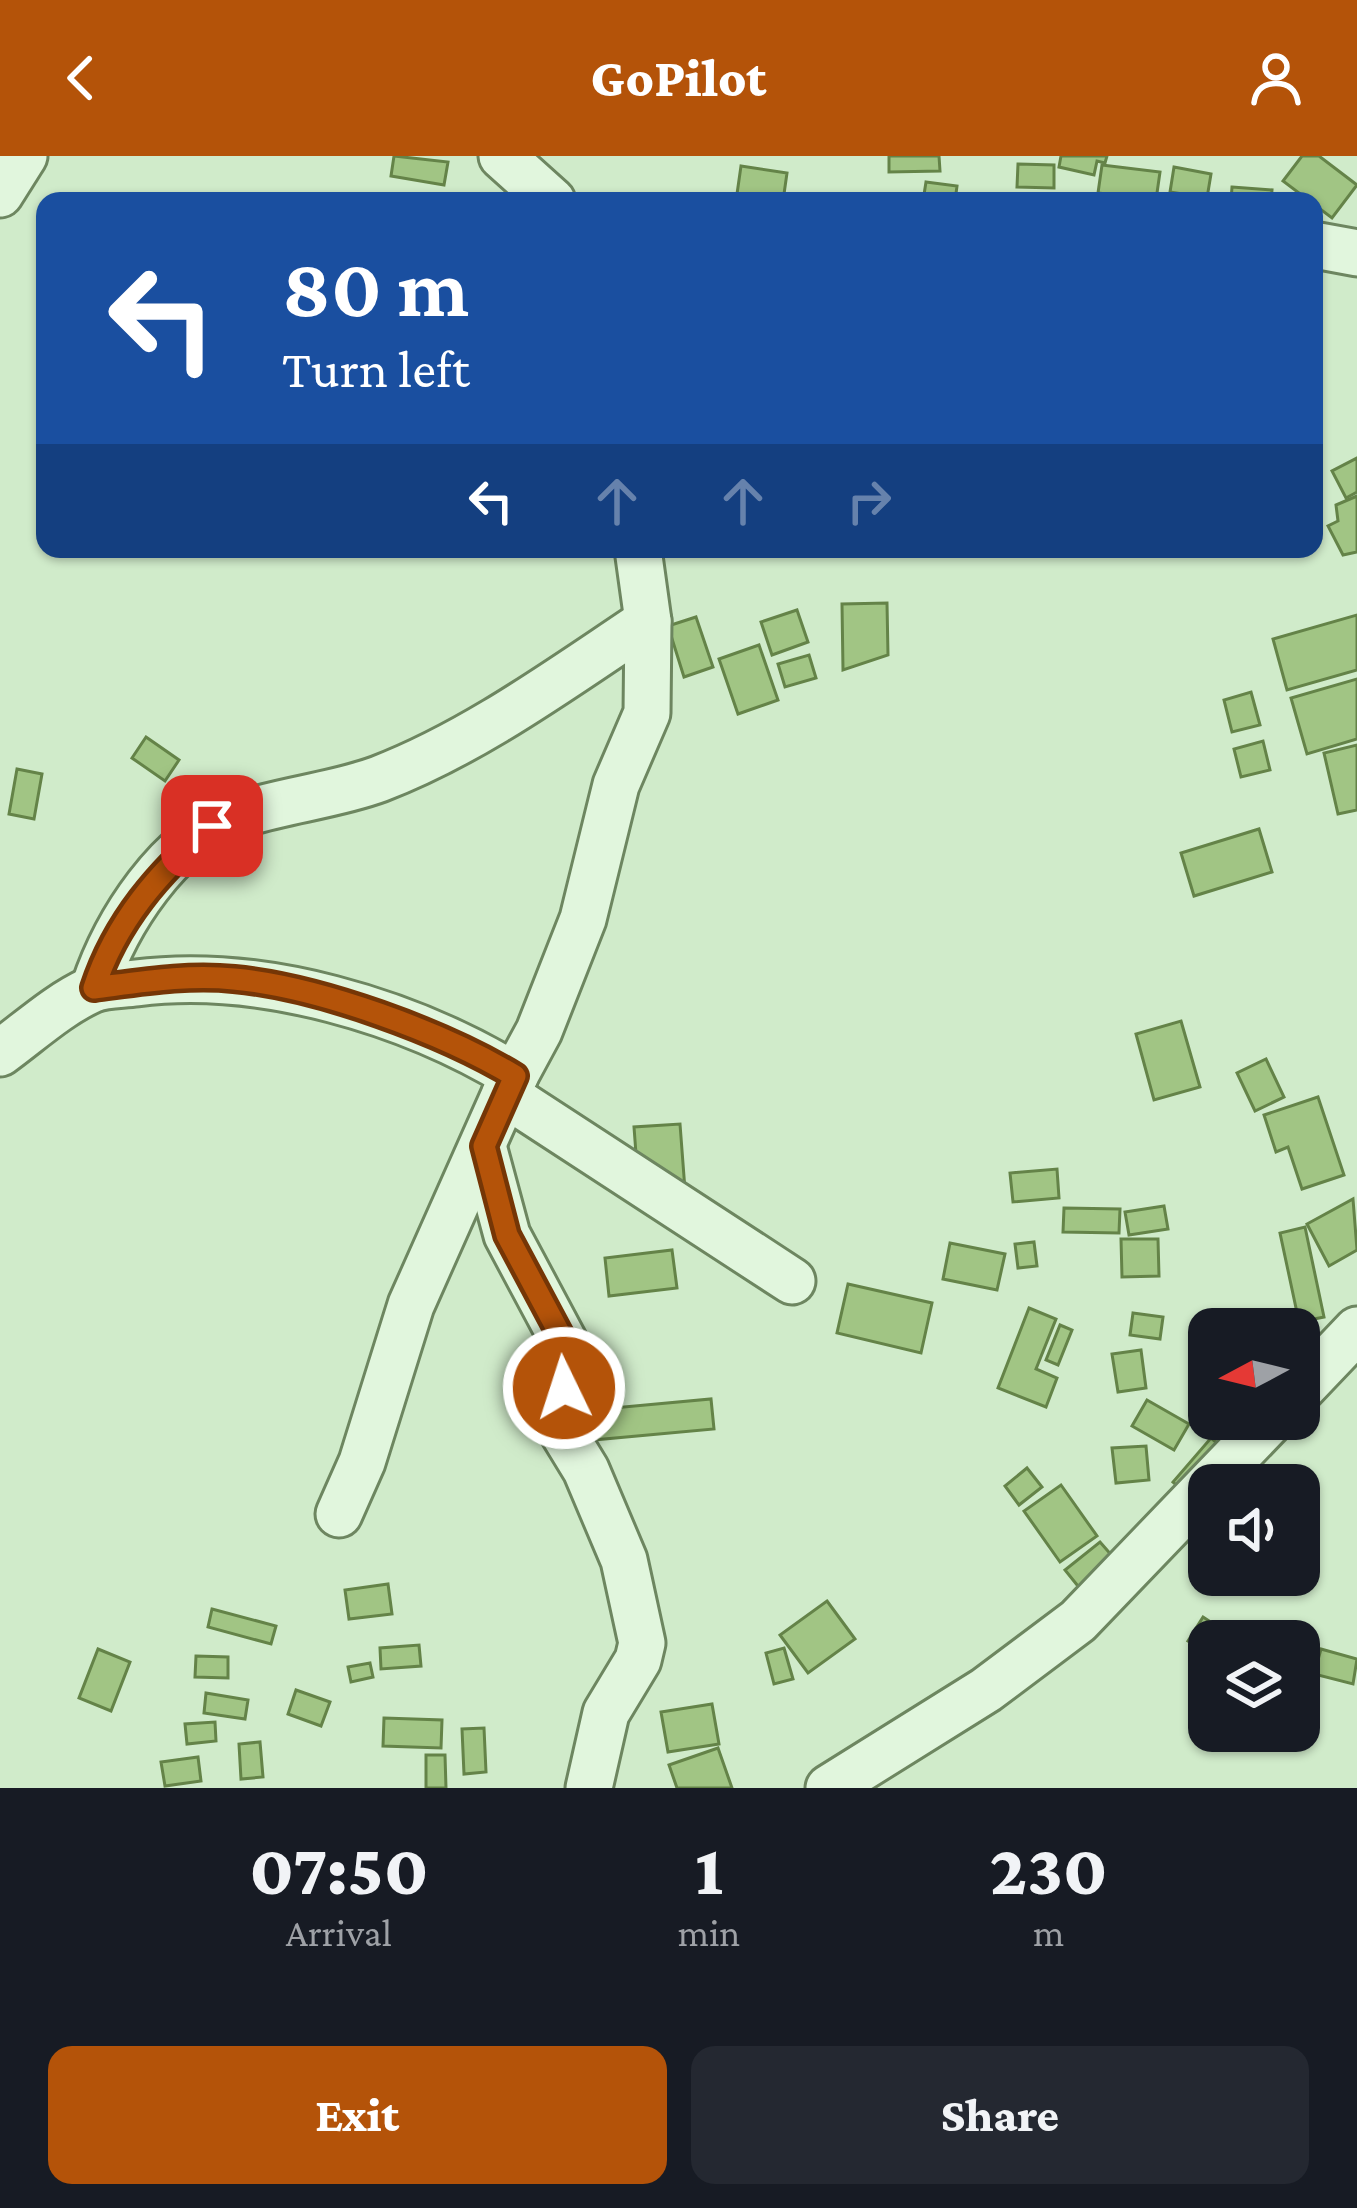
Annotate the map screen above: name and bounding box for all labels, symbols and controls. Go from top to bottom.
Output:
icon: back [48,45,114,111]
icon: person [1243,45,1309,111]
text: GoPilot [590,48,767,108]
icon: left [84,240,240,396]
text: 80 m [282,241,469,334]
text: Turn left [282,339,470,399]
icon: left [458,468,524,534]
icon: ahead [584,468,650,534]
icon: ahead [710,468,776,534]
icon: right [836,468,902,534]
pin [161,775,263,877]
icon: arrive [179,793,245,859]
north arrow [1188,1308,1320,1440]
map controls [1188,1308,1320,1752]
position arrow [501,1325,627,1451]
button: sound [1188,1464,1320,1596]
button: layers [1188,1620,1320,1752]
text: 07:50 [249,1829,429,1909]
text: 1 [695,1829,723,1909]
text: 230 [989,1829,1108,1909]
text: Arrival [286,1911,392,1954]
text: min [678,1911,740,1954]
text: m [1033,1911,1064,1954]
button: Exit [48,2046,667,2184]
button: Share [691,2046,1309,2184]

